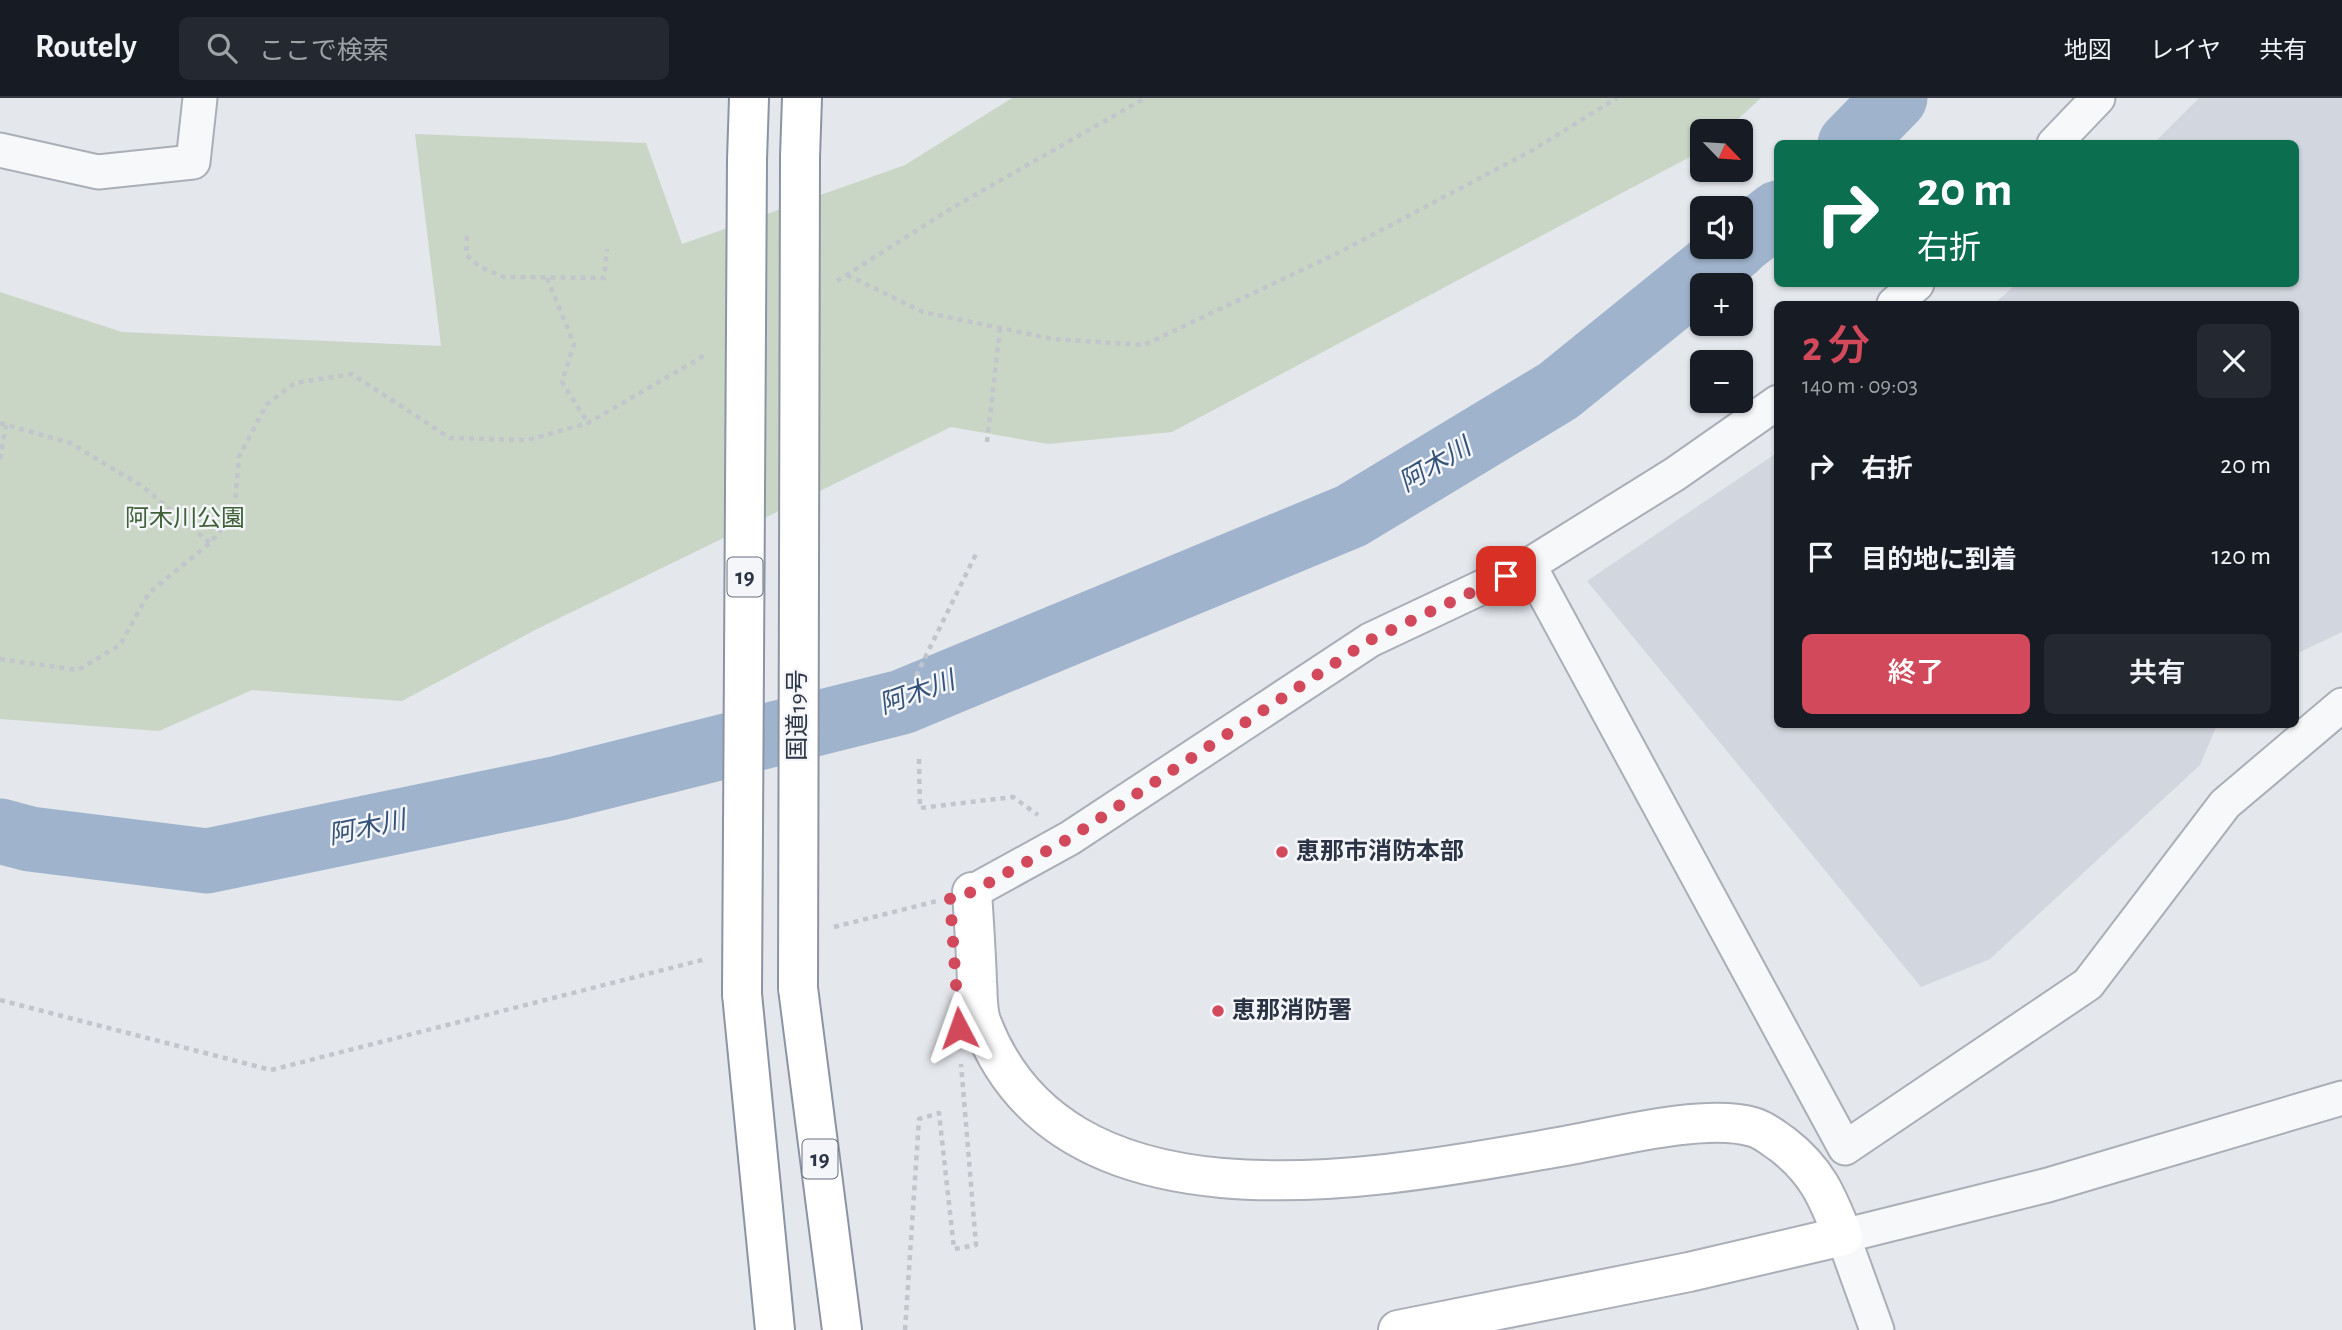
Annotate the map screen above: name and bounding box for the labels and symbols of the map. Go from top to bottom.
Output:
north arrow [1690,119,1754,182]
water label: 阿木川 [1394,431,1478,496]
park label: 阿木川公園 [125,506,245,531]
pin [1476,546,1536,606]
road number: 19 [728,558,762,597]
water label: 阿木川 [876,665,961,719]
street label: 国道19号 [784,669,810,761]
water label: 阿木川 [326,806,411,849]
place label: 恵那市消防本部 [1296,838,1464,864]
marker: 恵那市消防本部 [1274,844,1290,860]
position arrow [922,991,996,1065]
place label: 恵那消防署 [1232,997,1352,1023]
marker: 恵那消防署 [1210,1003,1226,1019]
road number: 19 [802,1140,838,1178]

